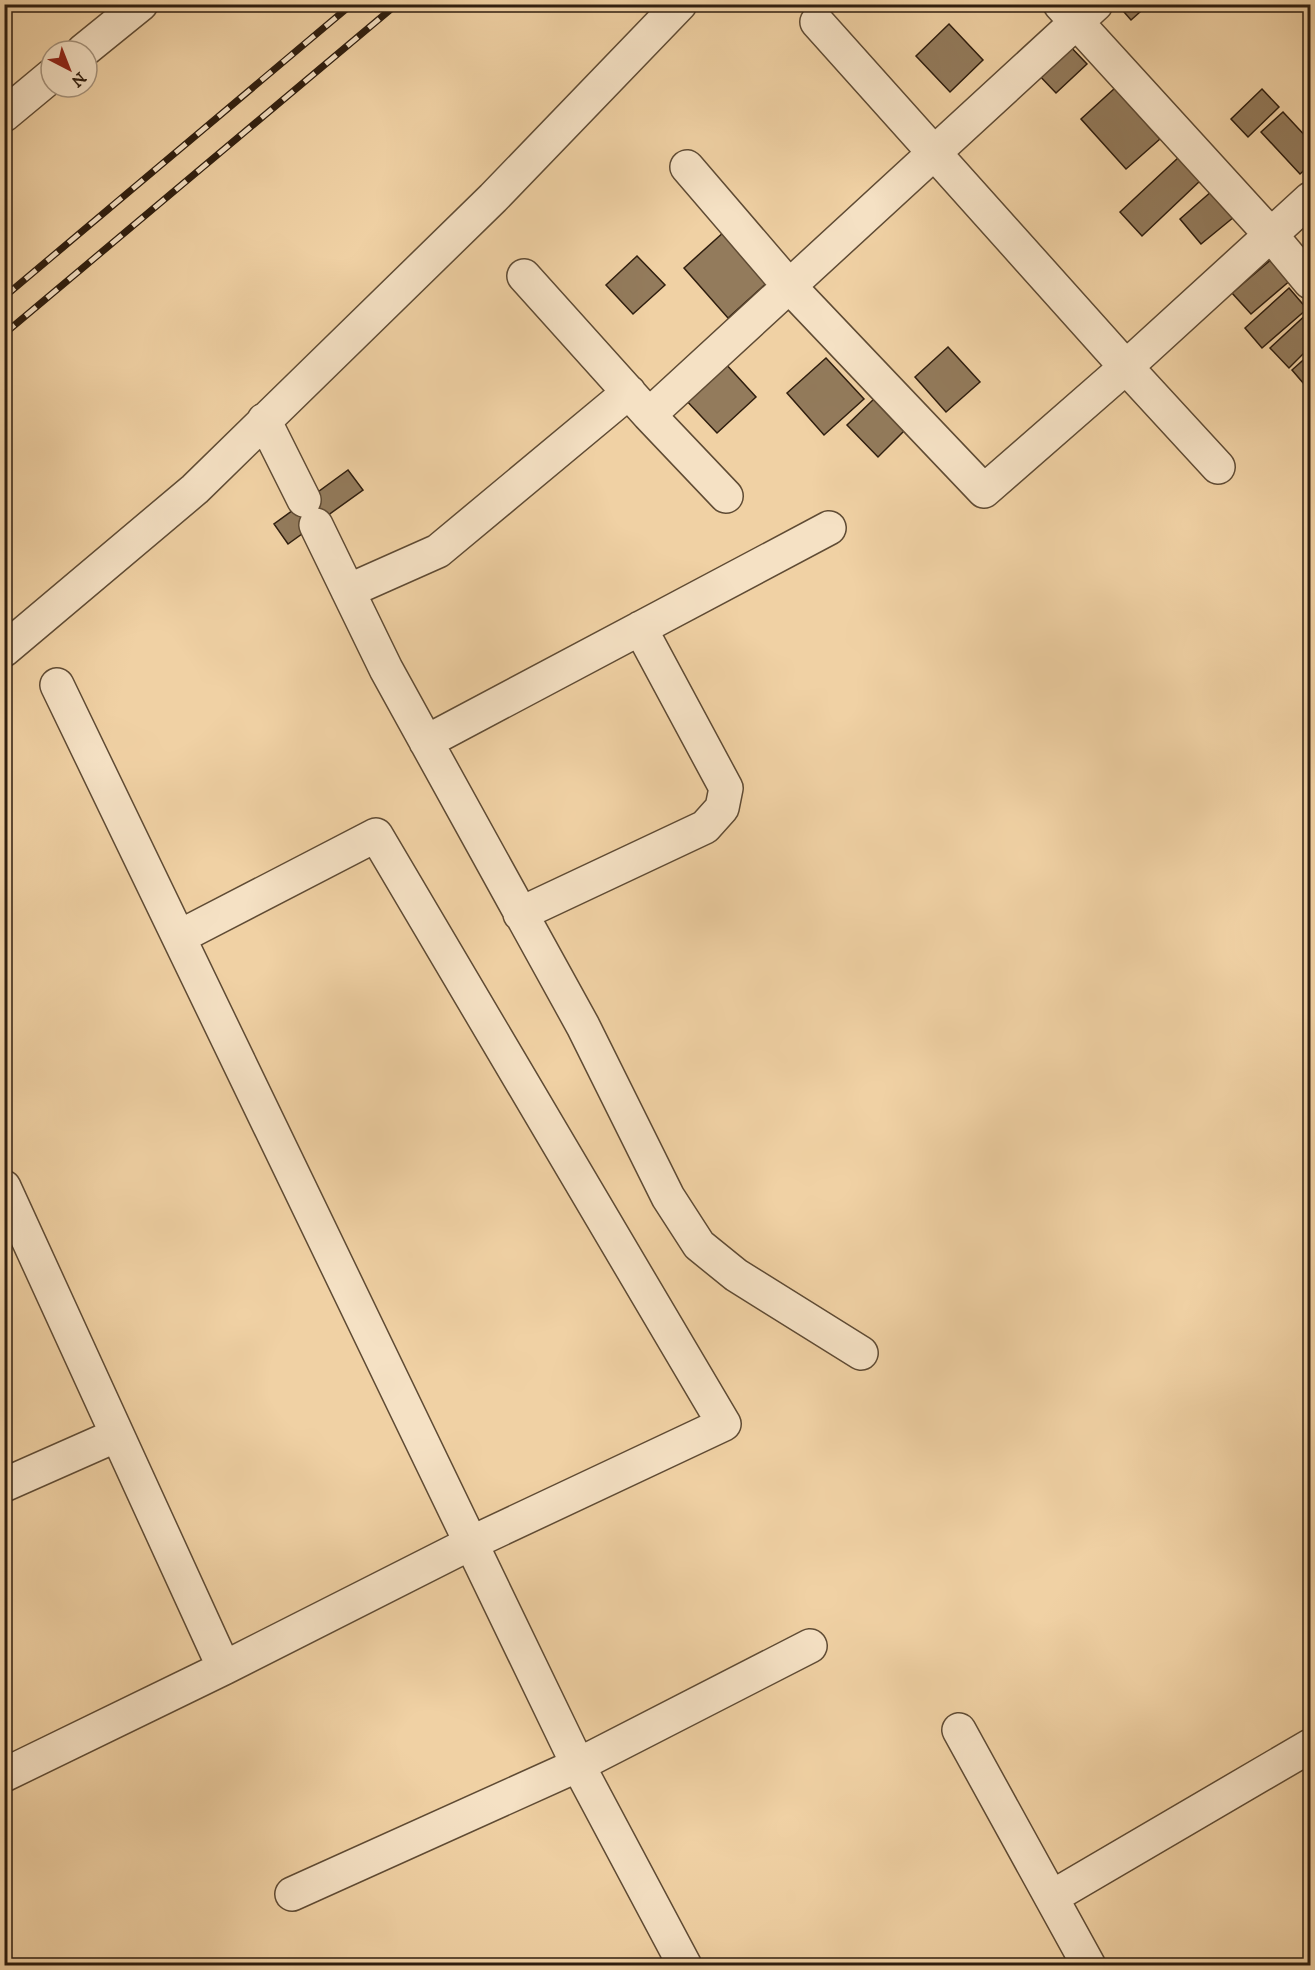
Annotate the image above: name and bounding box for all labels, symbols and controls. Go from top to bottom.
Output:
north arrow [39,39,99,99]
text: N [67,68,90,91]

